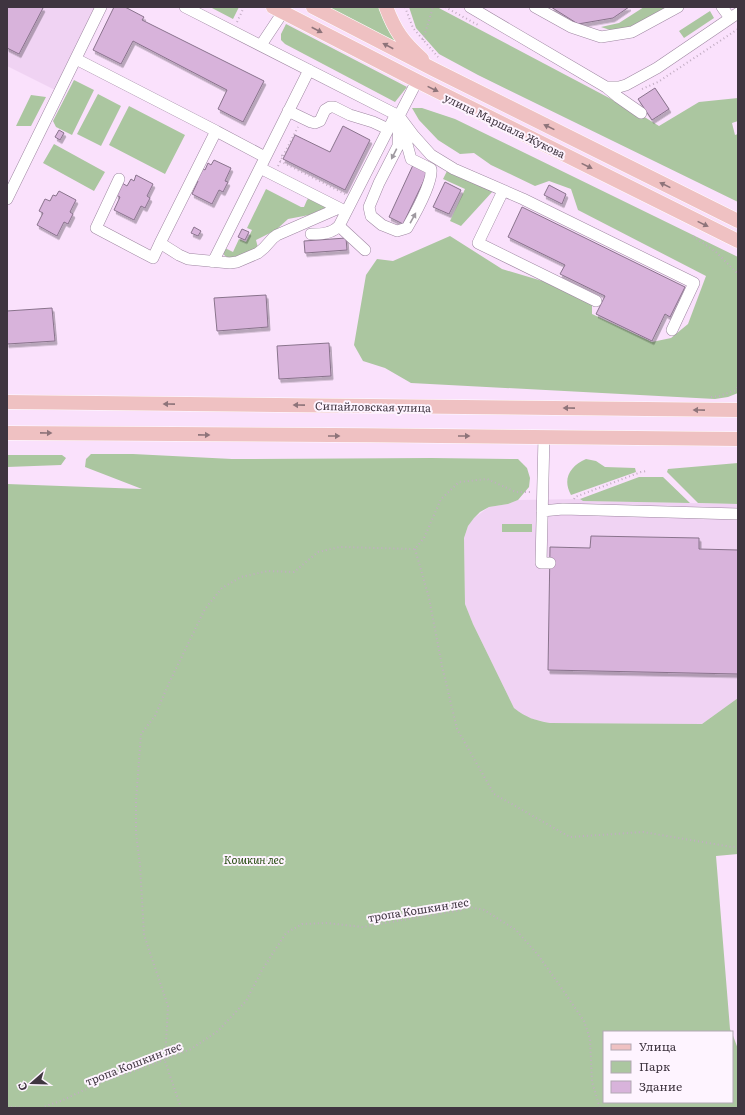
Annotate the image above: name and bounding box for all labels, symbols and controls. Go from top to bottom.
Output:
one-way arrow [312,26,323,33]
one-way arrow [382,43,393,49]
one-way arrow [427,86,439,92]
street label: улица Маршала Жукова [442,89,568,161]
one-way arrow [543,124,555,130]
one-way arrow [391,148,397,160]
one-way arrow [581,163,593,169]
one-way arrow [660,182,671,188]
one-way arrow [409,212,416,224]
one-way arrow [698,221,709,227]
street label: Сипайловская улица [315,397,431,415]
one-way arrow [162,401,175,407]
one-way arrow [292,402,305,408]
one-way arrow [562,405,575,411]
one-way arrow [693,406,705,413]
one-way arrow [40,430,53,436]
one-way arrow [198,432,211,438]
one-way arrow [328,433,341,439]
one-way arrow [458,433,471,439]
park label: Кошкин лес [224,851,284,867]
street label: тропа Кошкин лес [366,893,470,925]
legend [603,1031,733,1103]
street label: тропа Кошкин лес [83,1037,184,1089]
text: Улица [639,1037,677,1055]
text: Парк [639,1057,670,1075]
north arrow [12,1063,52,1103]
text: Здание [639,1077,682,1095]
text: С [13,1080,31,1093]

